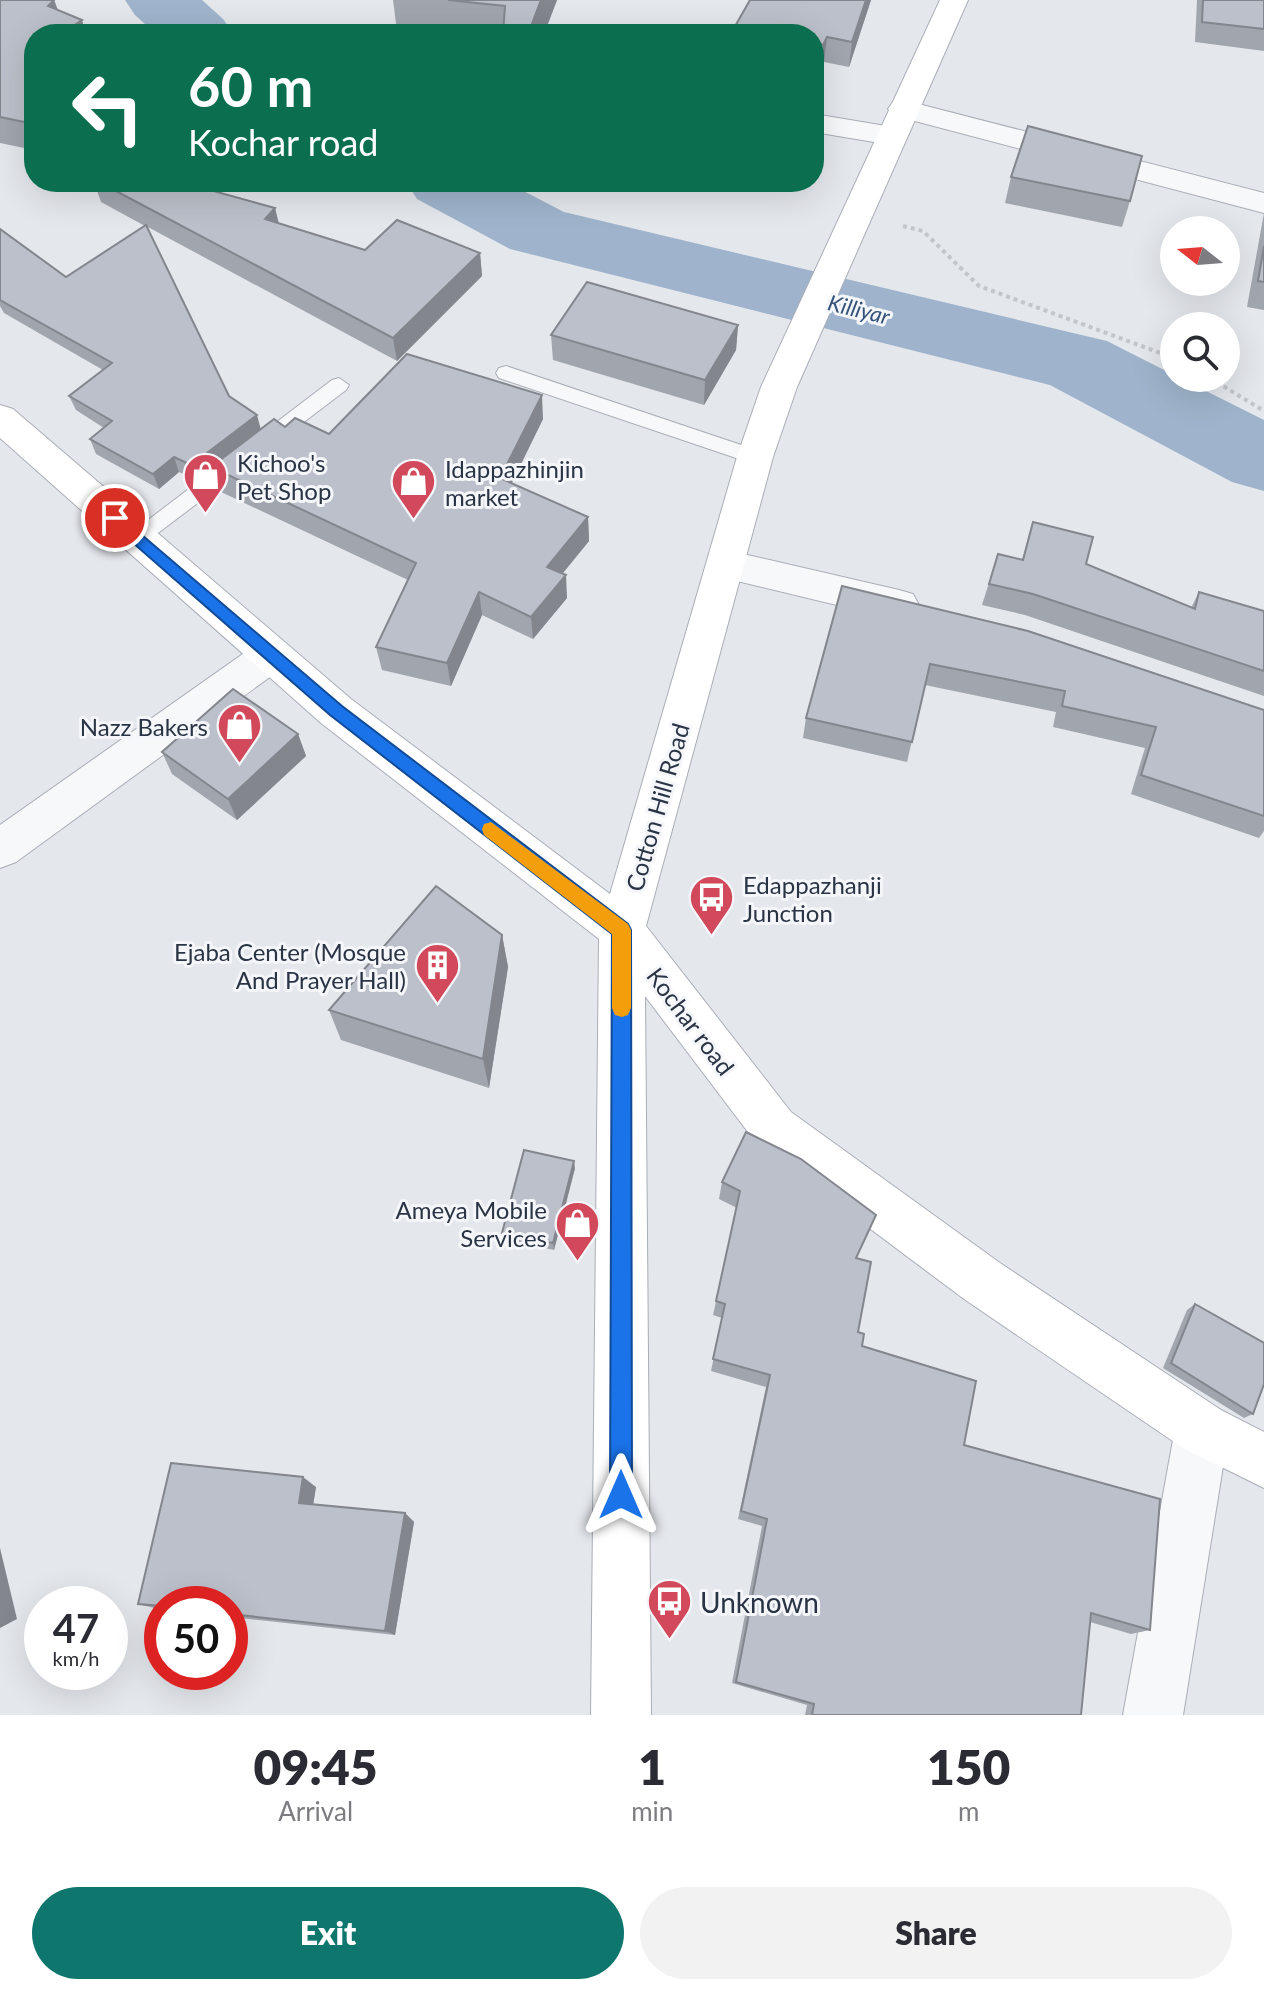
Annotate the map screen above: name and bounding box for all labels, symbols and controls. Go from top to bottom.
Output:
text: 60 m [188,52,313,119]
icon: left [56,56,160,160]
text: Kochar road [188,120,378,164]
north arrow [1160,216,1240,296]
map controls [1160,216,1240,392]
water label: Killiyar [825,288,893,330]
button: search [1160,312,1240,392]
place label: Kichoo's Pet Shop [237,448,331,505]
shop icon: Kichoo's Pet Shop [182,452,230,515]
place label: Idappazhinjin market [445,454,584,511]
shop icon: Idappazhinjin market [390,458,438,521]
pin [81,484,149,552]
icon: arrive [93,496,137,540]
shop icon: Nazz Bakers [215,702,263,765]
place label: Nazz Bakers [80,712,208,741]
street label: Cotton Hill Road [619,720,695,894]
place label: Edappazhanji Junction [743,870,882,927]
bus stop icon: Edappazhanji Junction [688,874,736,937]
place label: Ejaba Center (Mosque And Prayer Hall) [174,937,406,994]
building icon: Ejaba Center (Mosque And Prayer Hall) [413,941,461,1004]
street label: Kochar road [641,962,741,1080]
place label: Ameya Mobile Services [395,1195,547,1252]
shop icon: Ameya Mobile Services [554,1199,602,1262]
position arrow [579,1453,663,1537]
bus stop icon: Unknown [645,1578,693,1641]
place label: Unknown [700,1585,819,1619]
speed limit sign: 50 [144,1586,248,1690]
text: 47 [53,1604,99,1652]
text: km/h [53,1646,99,1670]
text: 09:45 [254,1738,378,1795]
text: 1 [638,1738,666,1795]
text: 150 [927,1738,1010,1795]
text: Arrival [278,1795,353,1827]
text: min [631,1795,673,1827]
text: m [958,1795,979,1827]
button: Exit [32,1887,624,1979]
button: Share [640,1887,1232,1979]

